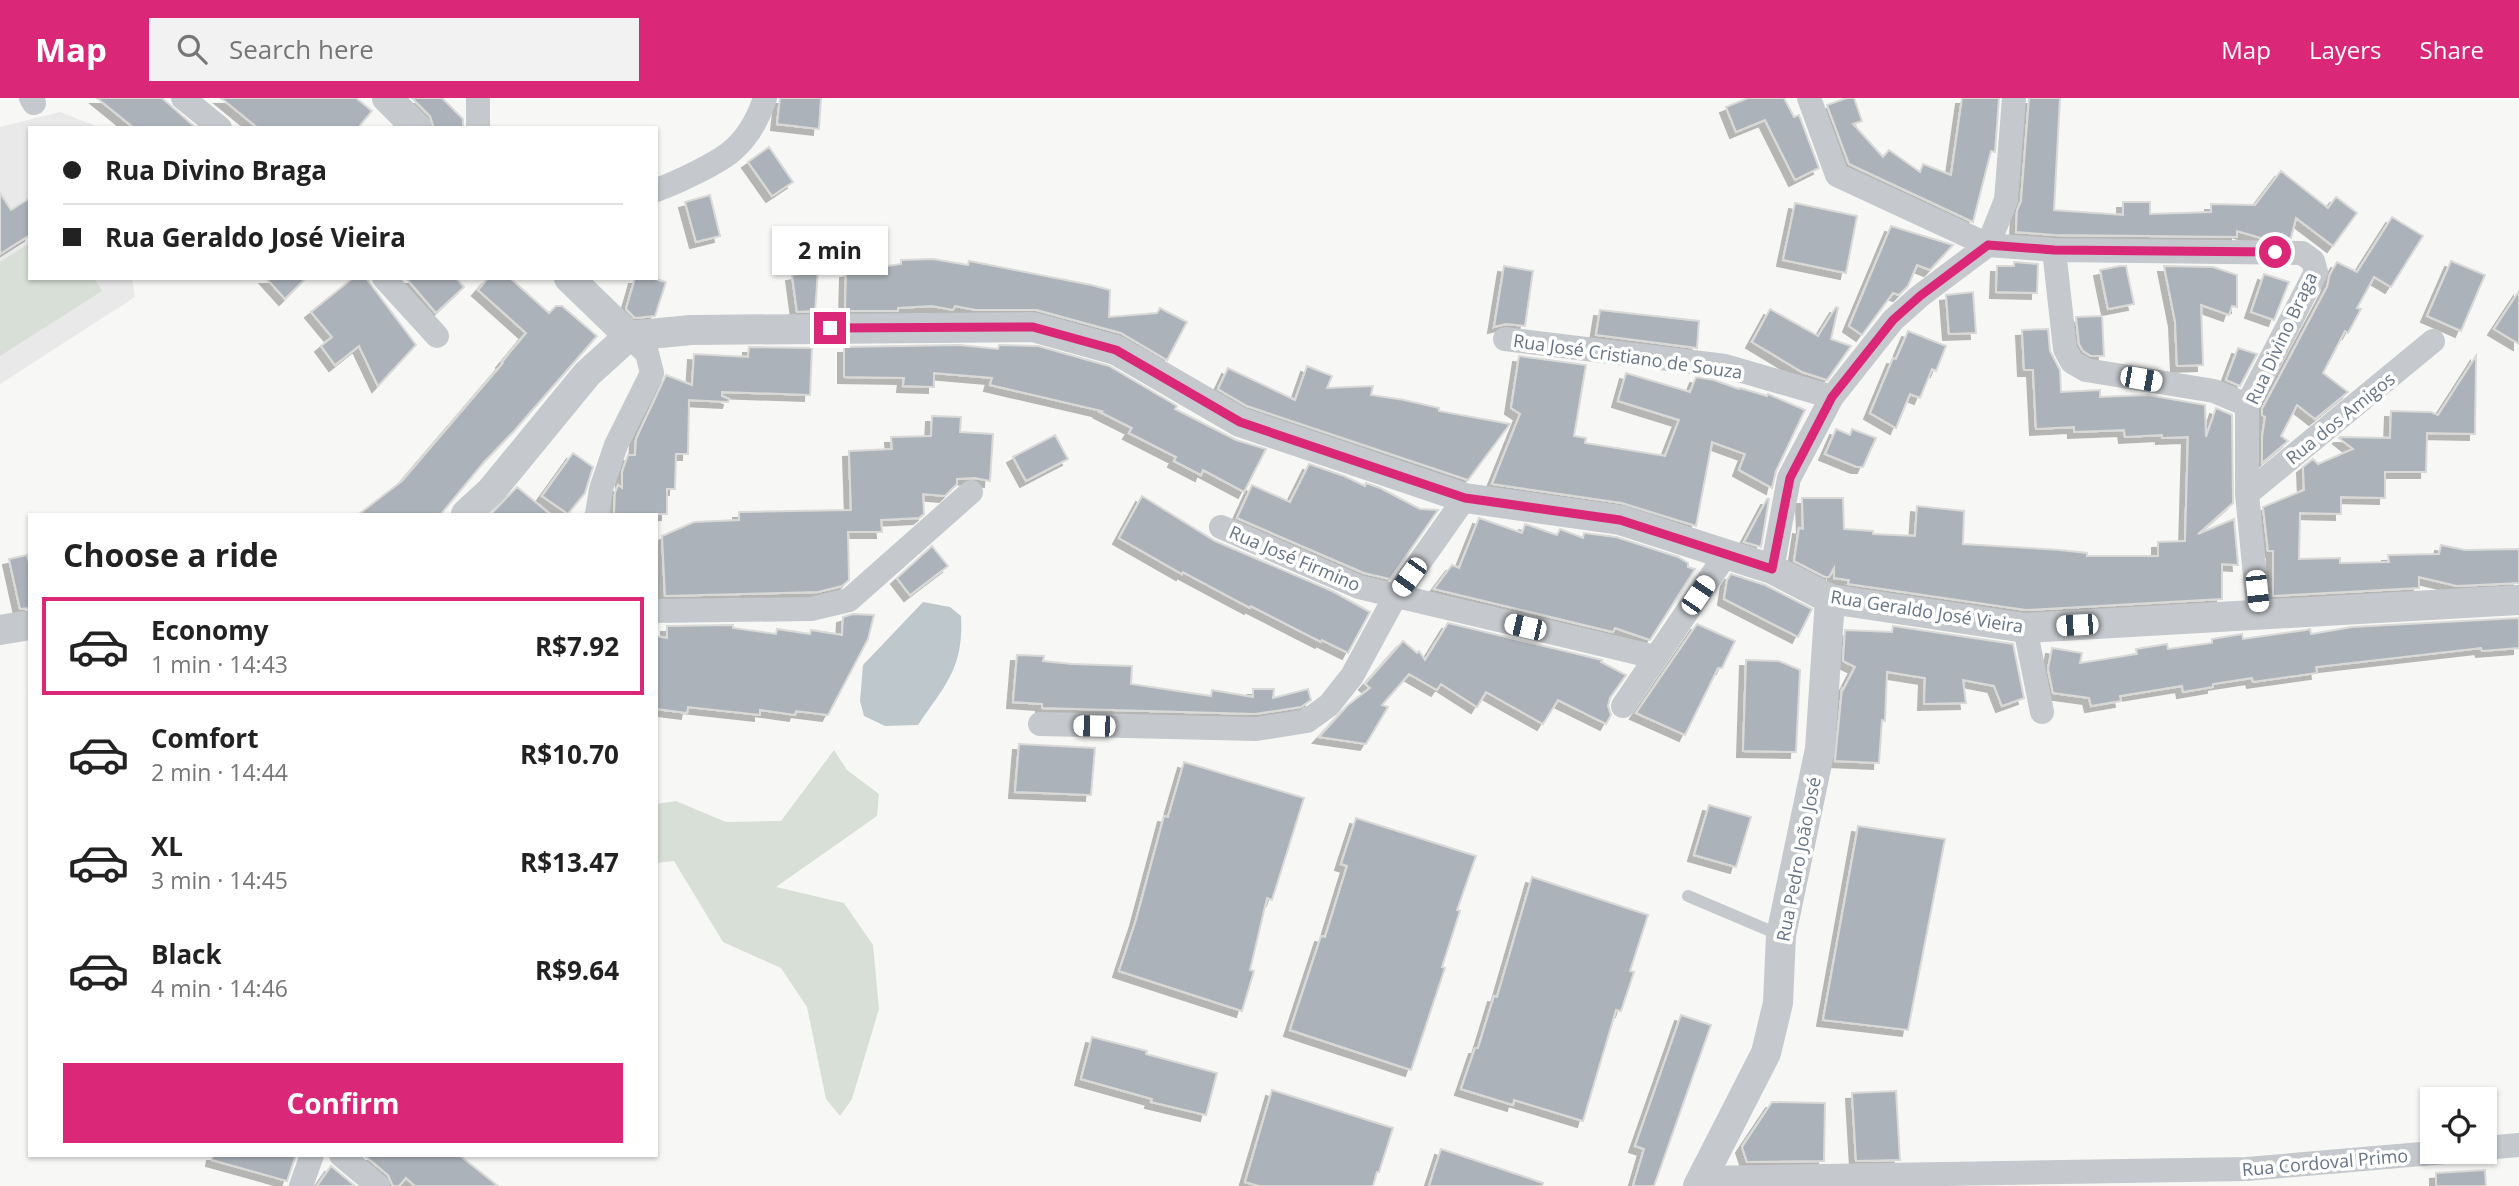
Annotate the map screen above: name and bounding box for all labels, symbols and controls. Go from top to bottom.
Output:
search box [149,18,639,81]
text: Map [35,27,107,72]
icon: search [173,30,211,68]
text: Search here [229,31,374,67]
text: Map [2221,33,2271,66]
text: Layers [2309,33,2382,66]
text: Share [2420,33,2484,66]
text: Rua Divino Braga [105,152,327,188]
text: Rua Geraldo José Vieira [105,219,406,255]
callout: 2 min [772,226,888,275]
text: 2 min [798,234,862,266]
route start [2259,236,2291,268]
street label: Rua Divino Braga [2240,268,2322,408]
route end [814,312,846,344]
street label: Rua José Cristiano de Souza [1512,328,1744,384]
car [2119,365,2164,393]
street label: Rua dos Amigos [2280,367,2400,469]
street label: Rua José Firmino [1226,520,1364,596]
text: Choose a ride [63,533,278,576]
car [1389,554,1430,600]
car [2245,569,2270,613]
car [1678,572,1719,618]
street label: Rua Geraldo José Vieira [1829,584,2025,638]
text: Economy [151,612,269,648]
car [1503,612,1548,642]
car [2056,613,2099,637]
icon: car [67,615,130,678]
text: R$7.92 [535,628,619,664]
text: 1 min · 14:43 [151,648,288,680]
car [1073,715,1116,737]
text: Comfort [151,720,258,756]
icon: car [67,723,130,786]
text: R$10.70 [520,736,619,772]
text: 2 min · 14:44 [151,756,288,788]
street label: Rua Pedro João José [1770,775,1826,943]
text: XL [151,828,183,864]
icon: car [67,831,130,894]
text: R$13.47 [520,844,619,880]
text: 3 min · 14:45 [151,864,288,896]
text: Black [151,936,222,972]
icon: car [67,939,130,1002]
text: R$9.64 [535,952,619,988]
text: 4 min · 14:46 [151,972,288,1004]
button: Confirm [63,1063,623,1143]
map controls [2420,1087,2497,1164]
button: locate [2420,1087,2497,1164]
street label: Rua Cordoval Primo [2241,1143,2409,1181]

